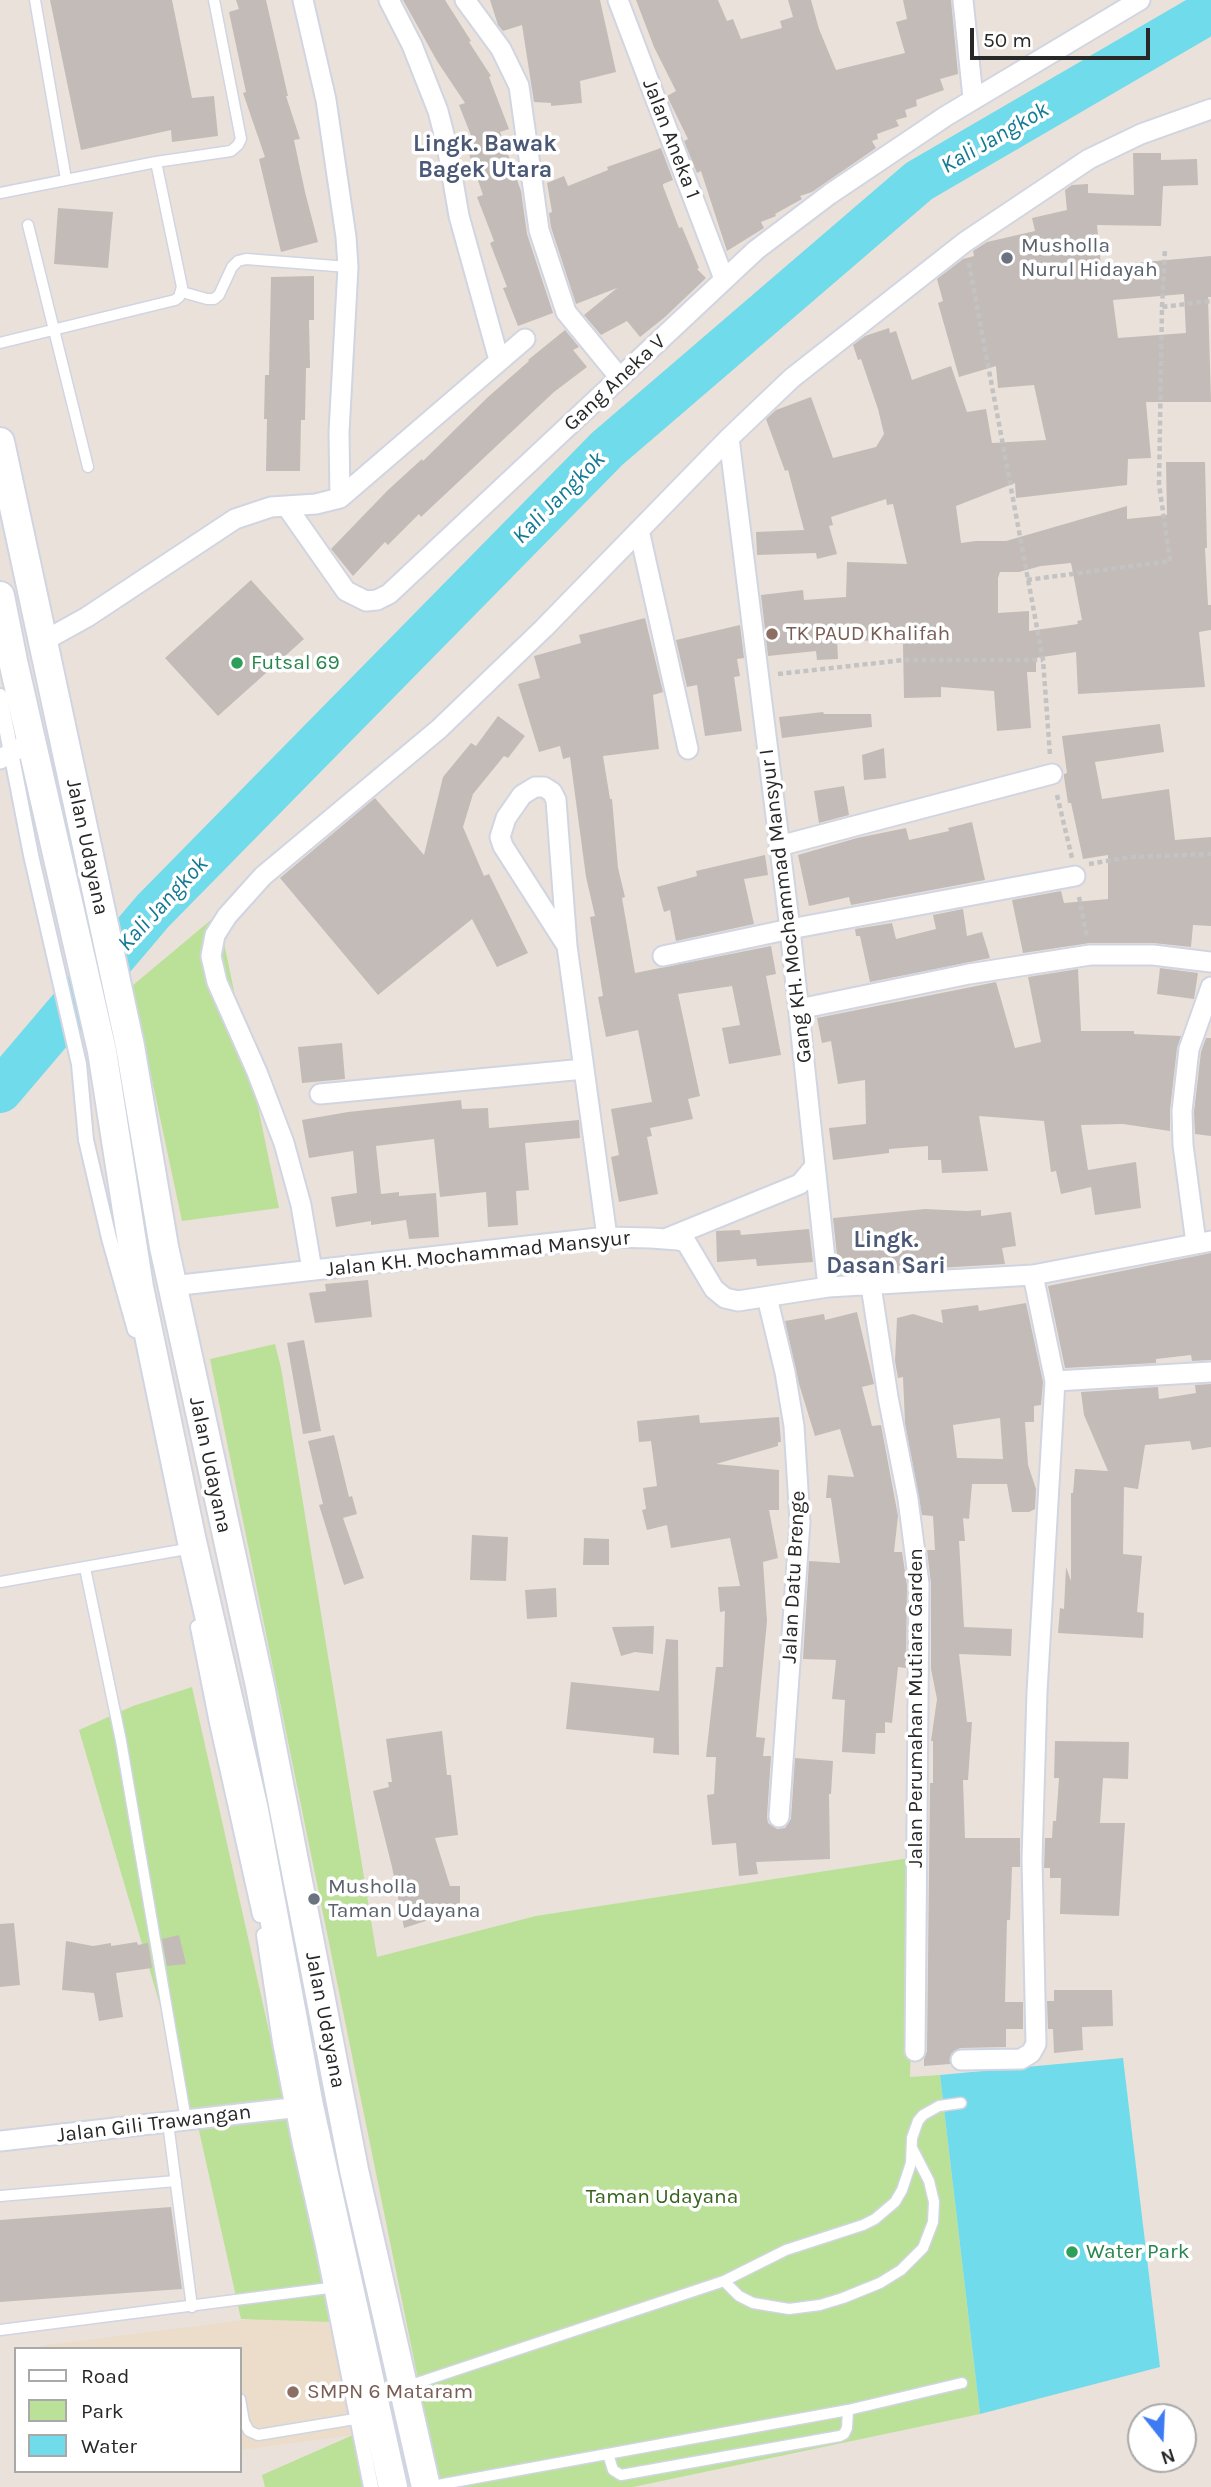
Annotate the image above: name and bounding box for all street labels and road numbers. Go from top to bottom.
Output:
street label: Jalan Aneka 1 [637,76,705,202]
street label: Gang Aneka V [559,329,671,437]
street label: Gang KH. Mochammad Mansyur I [754,747,818,1065]
street label: Jalan Udayana [60,777,114,917]
street label: Jalan KH. Mochammad Mansyur [325,1225,631,1283]
street label: Jalan Udayana [183,1395,237,1535]
street label: Jalan Datu Brenge [777,1490,811,1664]
street label: Jalan Perumahan Mutiara Garden [903,1548,929,1868]
street label: Jalan Udayana [299,1950,351,2090]
street label: Jalan Gili Trawangan [55,2100,253,2148]

